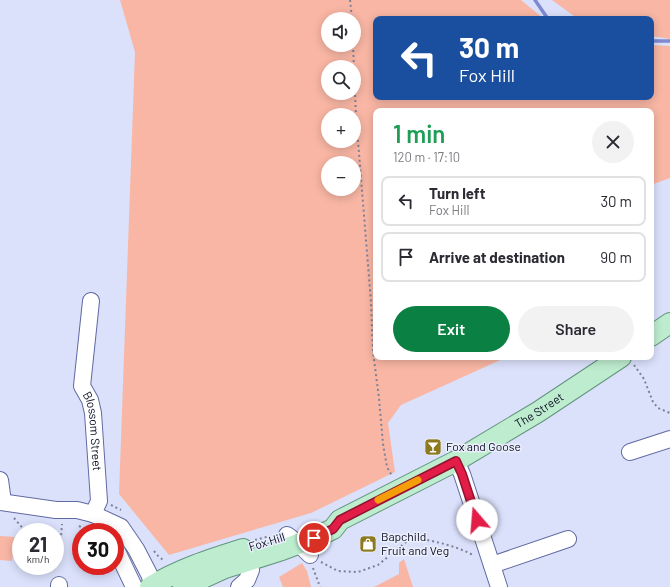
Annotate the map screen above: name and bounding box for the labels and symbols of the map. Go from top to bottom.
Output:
street label: Blossom Street [81,389,105,471]
street label: The Street [512,389,566,430]
bar icon: Fox and Goose [423,437,443,457]
place label: Fox and Goose [446,439,521,453]
position arrow [456,499,498,541]
pin [297,521,331,555]
speed limit sign: 30 [72,523,124,575]
street label: Fox Hill [247,529,287,553]
place label: Bapchild Fruit and Veg [381,529,449,557]
shop icon: Bapchild Fruit and Veg [358,534,378,554]

